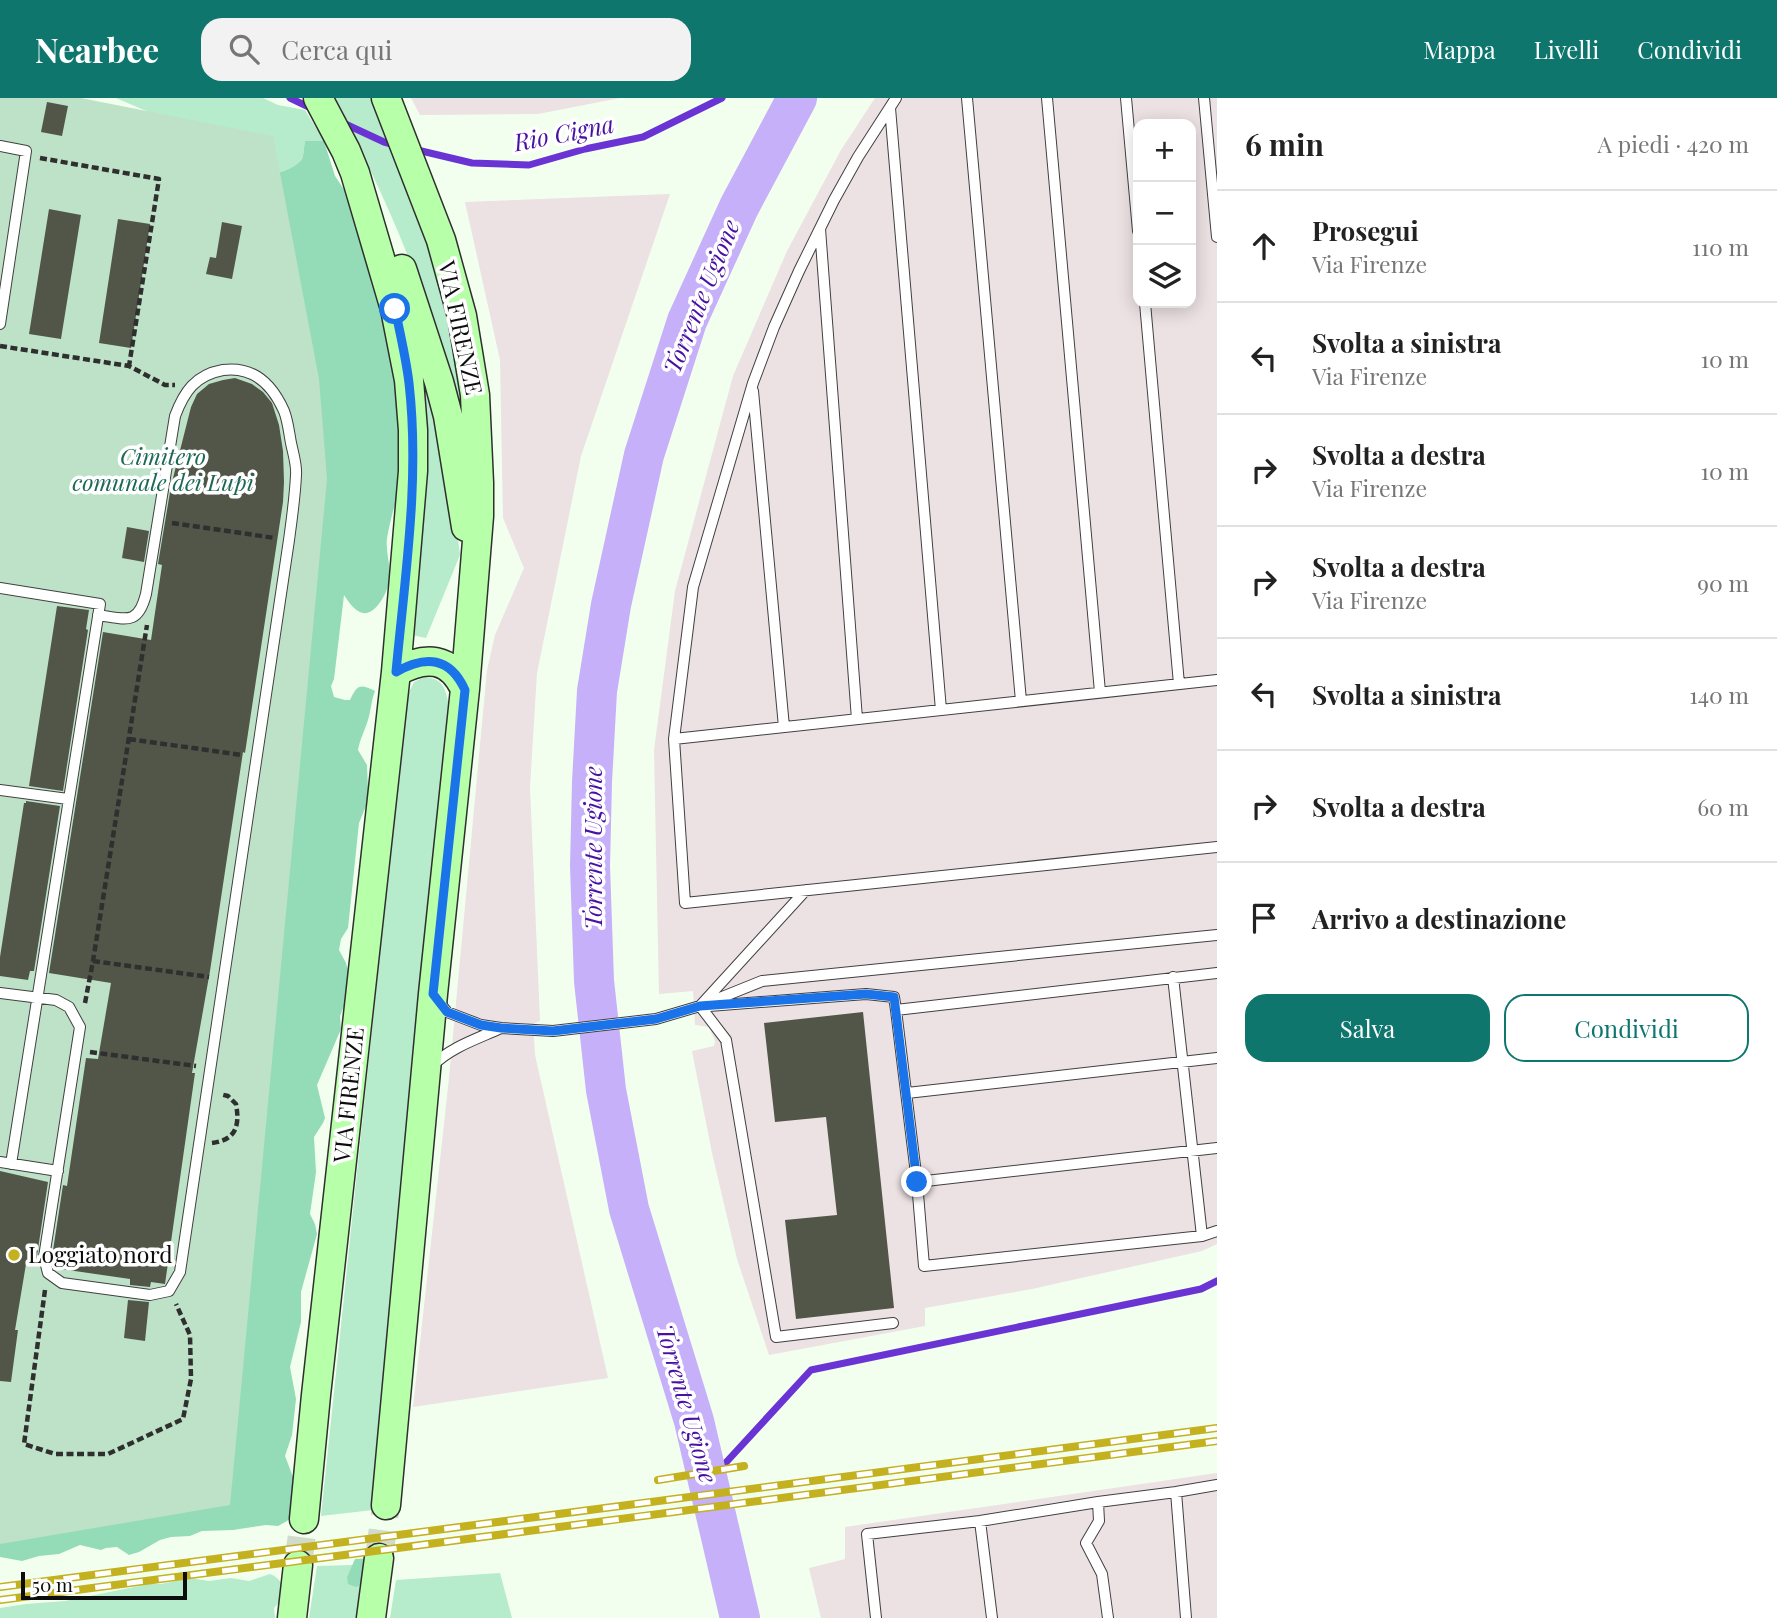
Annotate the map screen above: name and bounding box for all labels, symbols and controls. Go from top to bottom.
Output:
search box [201,18,691,81]
text: Nearbee [35,27,159,71]
icon: search [225,30,263,68]
text: Cerca qui [281,32,392,67]
text: Mappa [1423,33,1496,65]
text: Livelli [1534,33,1599,65]
text: Condividi [1637,33,1742,65]
water label: Rio Cigna [510,107,617,158]
map controls [1133,119,1196,308]
button: + [1133,119,1196,182]
text: 6 min [1245,124,1324,164]
text: A piedi · 420 m [1598,128,1749,159]
button: − [1133,182,1196,245]
text: Prosegui [1312,213,1419,248]
water label: Torrente Ugione [655,215,746,378]
icon: ahead [1245,227,1283,265]
text: 110 m [1692,231,1749,262]
button: layers [1133,245,1196,308]
text: Via Firenze [1312,248,1427,279]
street label: VIA FIRENZE [432,257,491,398]
route start [379,293,410,324]
text: Svolta a sinistra [1312,325,1501,360]
icon: left [1245,339,1283,377]
text: 10 m [1701,343,1749,374]
text: Via Firenze [1312,360,1427,391]
text: Svolta a destra [1312,437,1486,472]
park label: Cimitero comunale dei Lupi [72,440,255,497]
icon: right [1245,451,1283,489]
text: 10 m [1701,455,1749,486]
text: Via Firenze [1312,472,1427,503]
text: Svolta a destra [1312,549,1486,584]
icon: right [1245,563,1283,601]
text: 90 m [1697,567,1749,598]
text: Via Firenze [1312,584,1427,615]
icon: left [1245,675,1283,713]
text: Svolta a sinistra [1312,677,1501,712]
text: 140 m [1689,679,1749,710]
water label: Torrente Ugione [576,766,608,930]
icon: right [1245,787,1283,825]
text: Svolta a destra [1312,789,1486,824]
text: 60 m [1697,791,1749,822]
icon: arrive [1245,899,1283,937]
text: Arrivo a destinazione [1312,901,1566,936]
button: Salva [1245,994,1490,1062]
button: Condividi [1504,994,1749,1062]
street label: VIA FIRENZE [325,1025,370,1165]
route end [901,1166,932,1197]
place label: Loggiato nord [28,1238,173,1269]
marker: Loggiato nord [6,1247,22,1263]
water label: Torrente Ugione [650,1321,726,1486]
scale bar [21,1569,187,1601]
text: 50 m [32,1571,73,1597]

